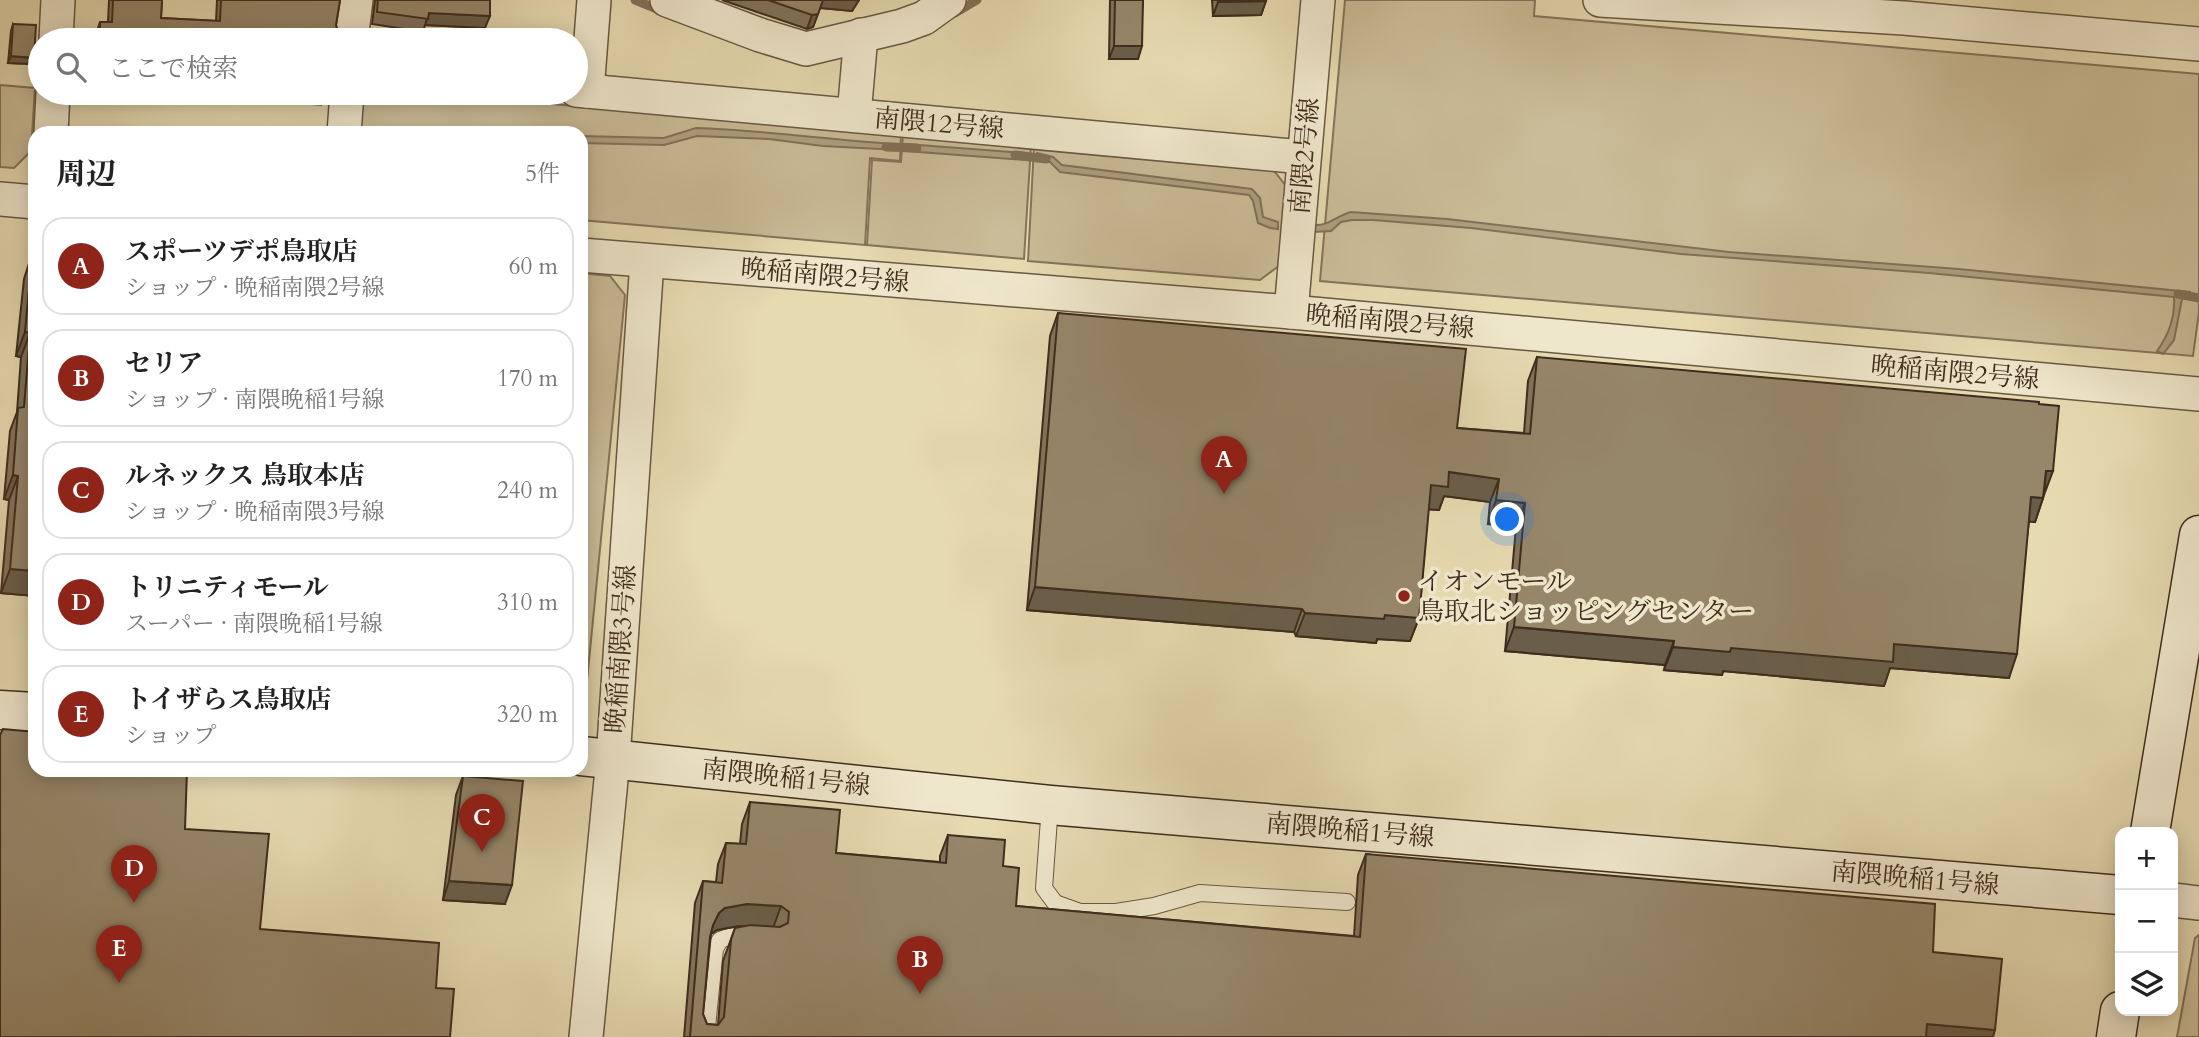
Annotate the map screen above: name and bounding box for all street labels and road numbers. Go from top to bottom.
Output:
street label: 南隈2号線 [1282,96,1327,216]
street label: 南隈12号線 [872,100,1006,147]
street label: 晩稲南隈2号線 [739,251,911,300]
street label: 晩稲南隈2号線 [1304,297,1476,346]
street label: 晩稲南隈2号線 [1869,348,2041,397]
street label: 晩稲南隈3号線 [597,563,644,735]
street label: 南隈晩稲1号線 [700,751,872,804]
street label: 南隈晩稲1号線 [1264,806,1436,855]
street label: 南隈晩稲1号線 [1829,854,2001,903]

